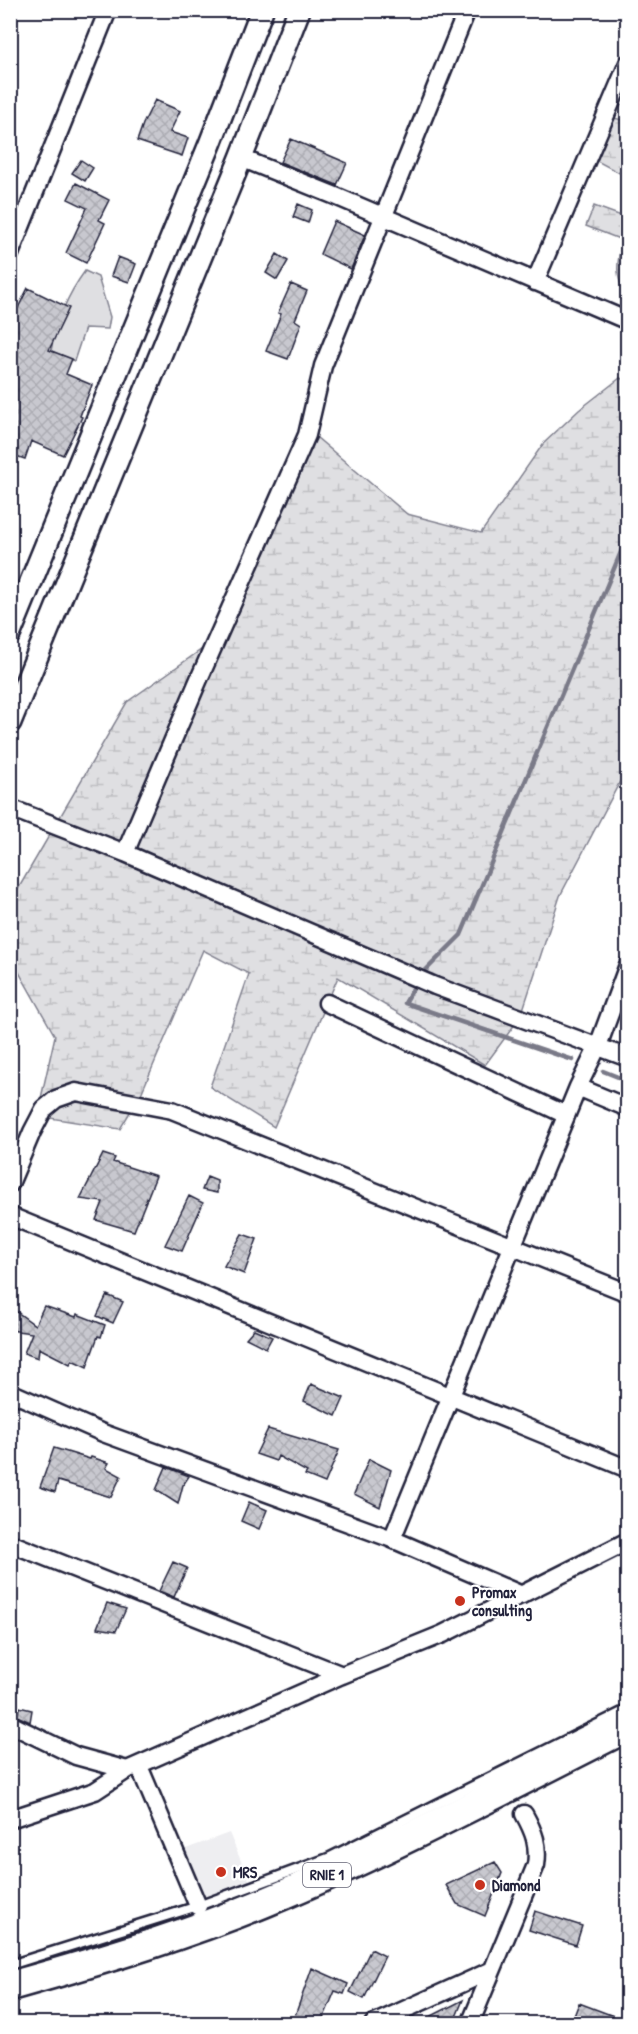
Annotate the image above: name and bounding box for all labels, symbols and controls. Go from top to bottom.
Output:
place label: Promax consulting [472,1581,532,1622]
marker: Promax consulting [453,1594,467,1608]
place label: MRS [233,1861,258,1883]
road number: RNIE 1 [303,1863,351,1887]
marker: MRS [214,1865,228,1879]
place label: Diamond [492,1874,541,1896]
marker: Diamond [473,1878,487,1892]

